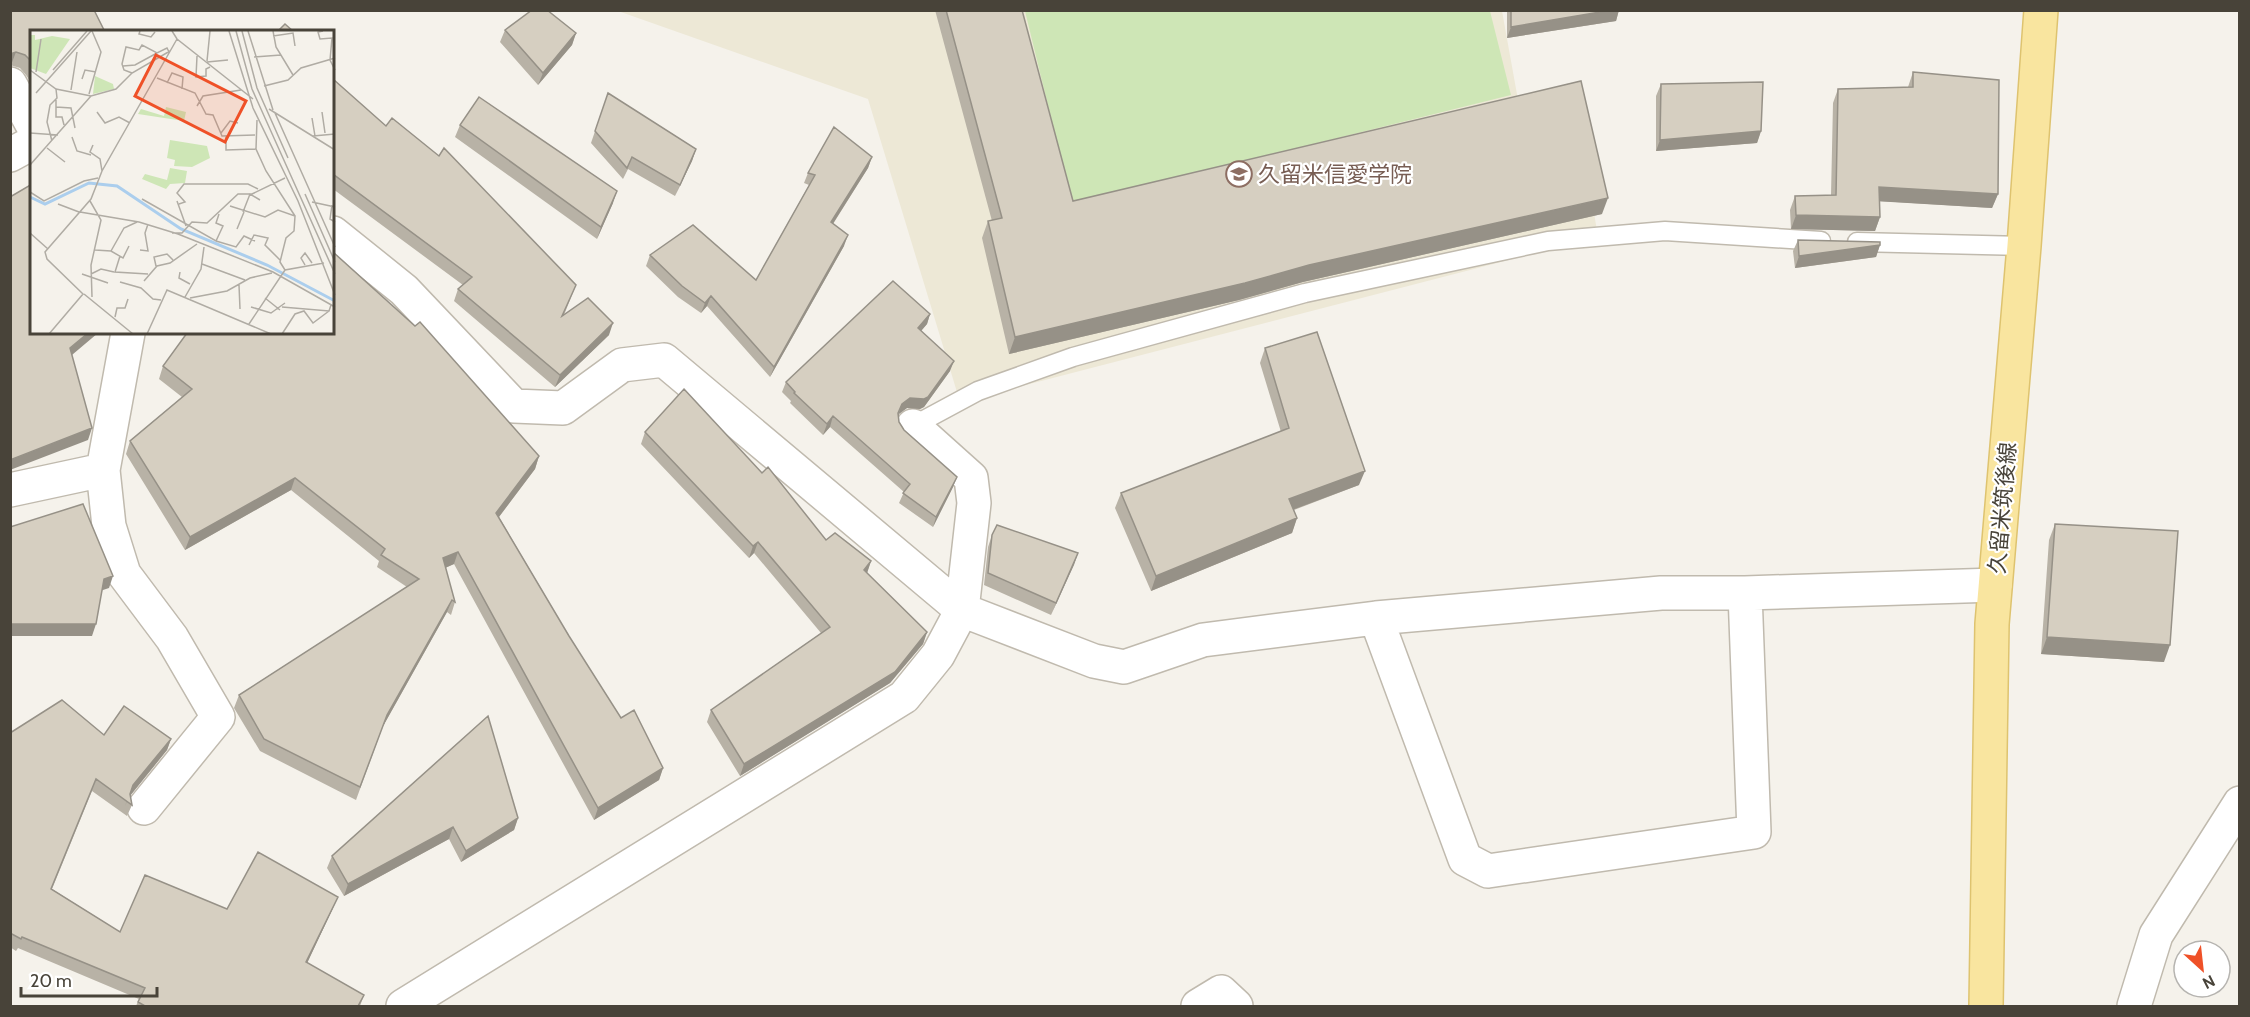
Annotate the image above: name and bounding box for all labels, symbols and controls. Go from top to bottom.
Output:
inset map [30,30,334,334]
school or university icon: 久留米信愛学院 [1224,159,1254,189]
place label: 久留米信愛学院 [1258,161,1412,188]
street label: 久留米筑後線 [1983,441,2022,575]
north arrow [2172,939,2232,999]
scale bar [21,960,158,998]
text: 20 m [30,970,72,992]
text: N [2199,971,2218,993]

